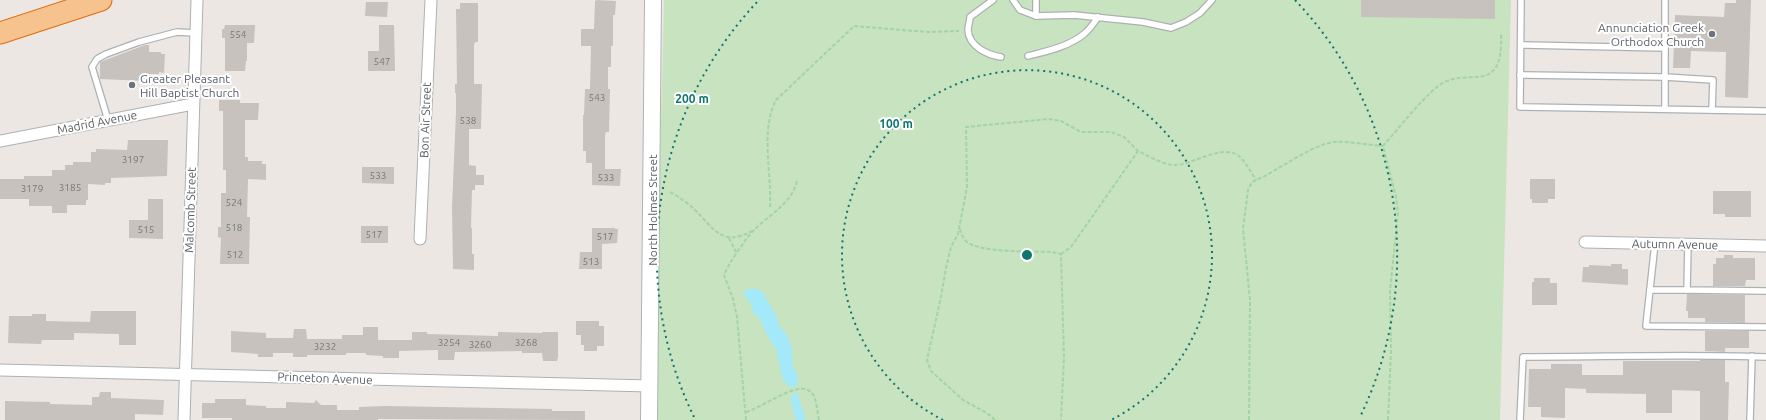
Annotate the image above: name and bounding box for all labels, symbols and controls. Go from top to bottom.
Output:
place label: Annunciation Greek Orthodox Church [1598,21,1704,48]
house number: 554 [230,29,247,40]
marker: Annunciation Greek Orthodox Church [1707,29,1717,39]
house number: 547 [374,56,390,67]
place label: Greater Pleasant Hill Baptist Church [140,72,239,99]
marker: Greater Pleasant Hill Baptist Church [127,80,137,90]
street label: Bon Air Street [417,82,433,158]
house number: 543 [589,92,605,103]
text: 200 m [675,92,709,105]
street label: Madrid Avenue [56,108,138,136]
house number: 538 [460,115,477,126]
text: 100 m [879,117,913,130]
house number: 3197 [122,154,144,165]
street label: North Holmes Street [646,154,659,266]
street label: Malcomb Street [182,167,198,253]
house number: 533 [370,170,386,181]
house number: 533 [598,172,614,183]
house number: 3185 [59,182,81,193]
house number: 3179 [21,183,43,194]
house number: 524 [226,197,243,208]
house number: 518 [226,222,243,233]
house number: 515 [138,224,154,235]
house number: 517 [366,229,382,240]
house number: 517 [597,231,613,242]
street label: Autumn Avenue [1632,237,1718,251]
centre of rings [1020,248,1034,262]
house number: 512 [227,249,243,260]
house number: 513 [583,256,599,267]
house number: 3254 [438,337,461,348]
house number: 3268 [515,337,538,348]
house number: 3260 [469,339,492,350]
house number: 3232 [314,341,336,352]
street label: Princeton Avenue [277,370,373,386]

